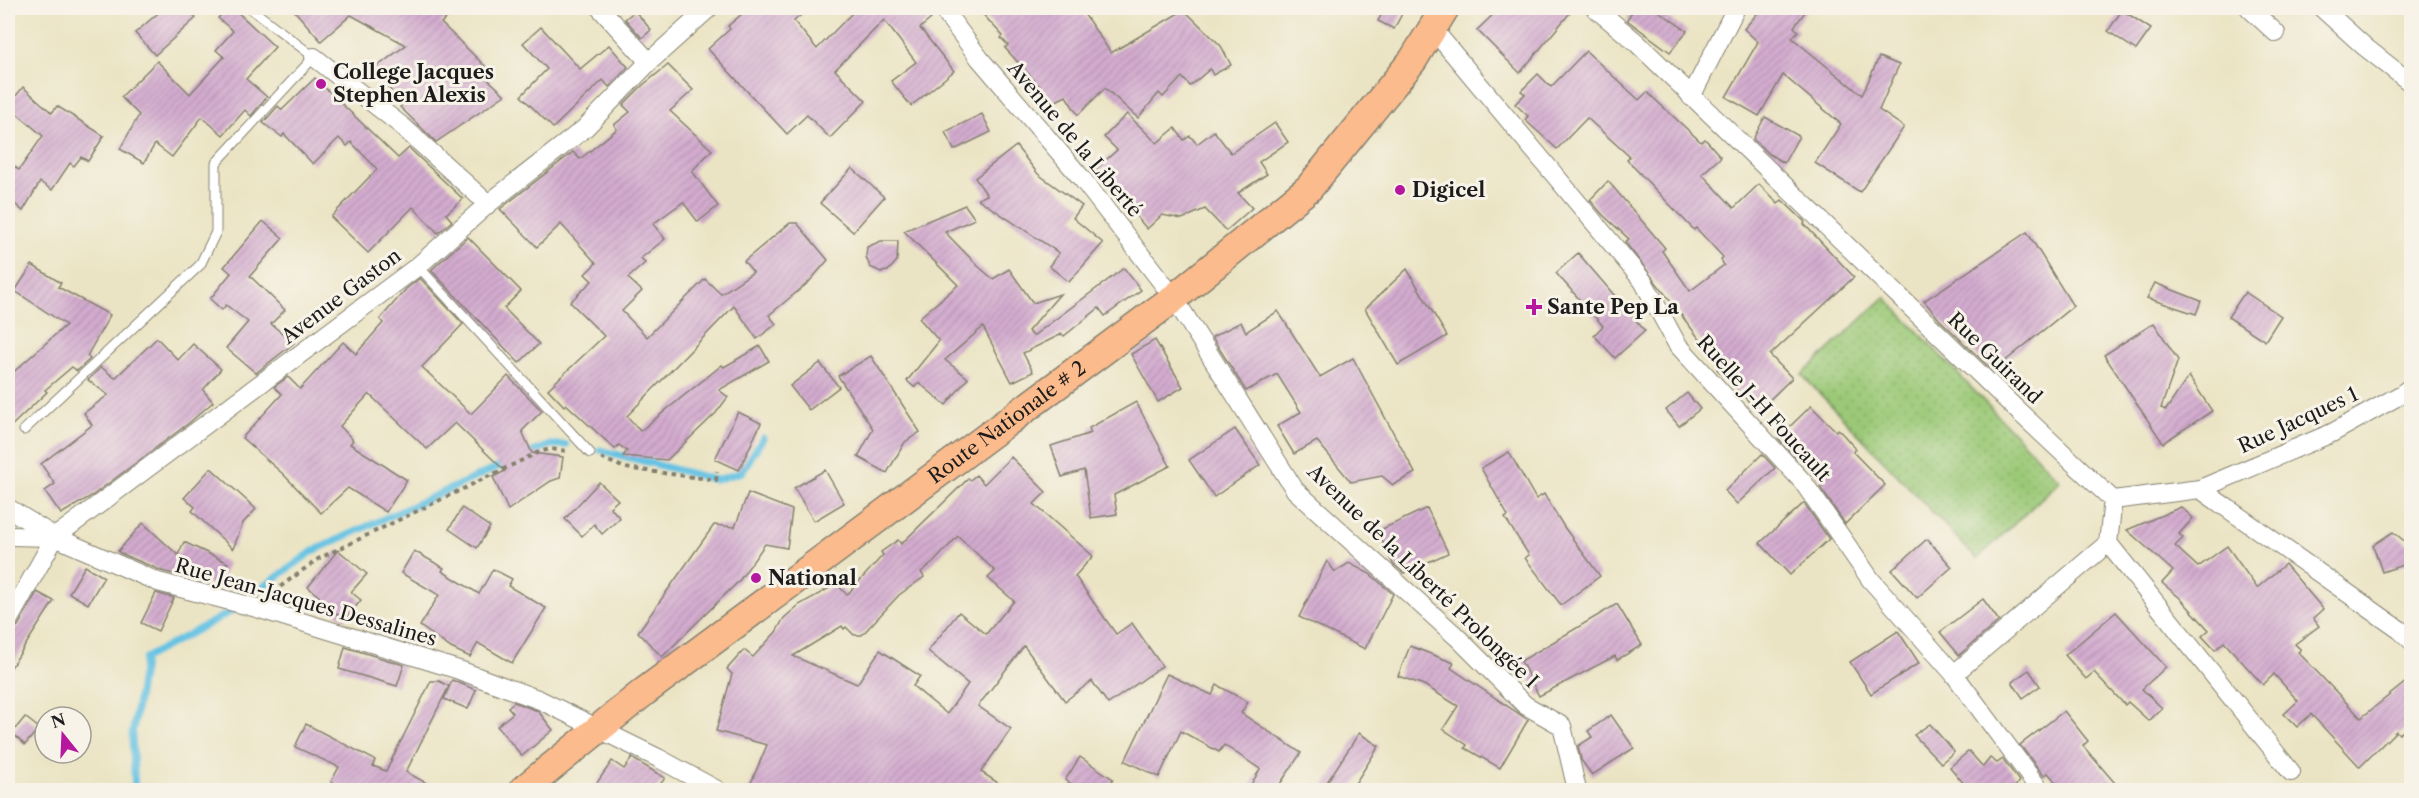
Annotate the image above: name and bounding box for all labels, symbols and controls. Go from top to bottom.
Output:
street label: Avenue de la Liberté [1002,55,1147,222]
place label: College Jacques Stephen Alexis [333,60,494,107]
marker: College Jacques Stephen Alexis [314,77,328,91]
place label: Digicel [1412,178,1485,202]
marker: Digicel [1393,183,1407,197]
street label: Avenue Gaston [276,243,406,349]
place label: Sante Pep La [1547,295,1679,319]
marker: Sante Pep La [1525,298,1543,316]
street label: Rue Guirand [1943,307,2047,409]
street label: Ruelle J-H Foucault [1692,330,1836,486]
street label: Route Nationale # 2 [923,356,1091,489]
street label: Rue Jacques 1 [2234,382,2362,458]
street label: Avenue de la Liberté Prolongée I [1302,459,1543,693]
street label: Rue Jean-Jacques Dessalines [172,553,440,651]
place label: National [768,566,857,590]
marker: National [749,571,763,585]
north arrow [33,705,93,765]
text: N [49,709,68,732]

